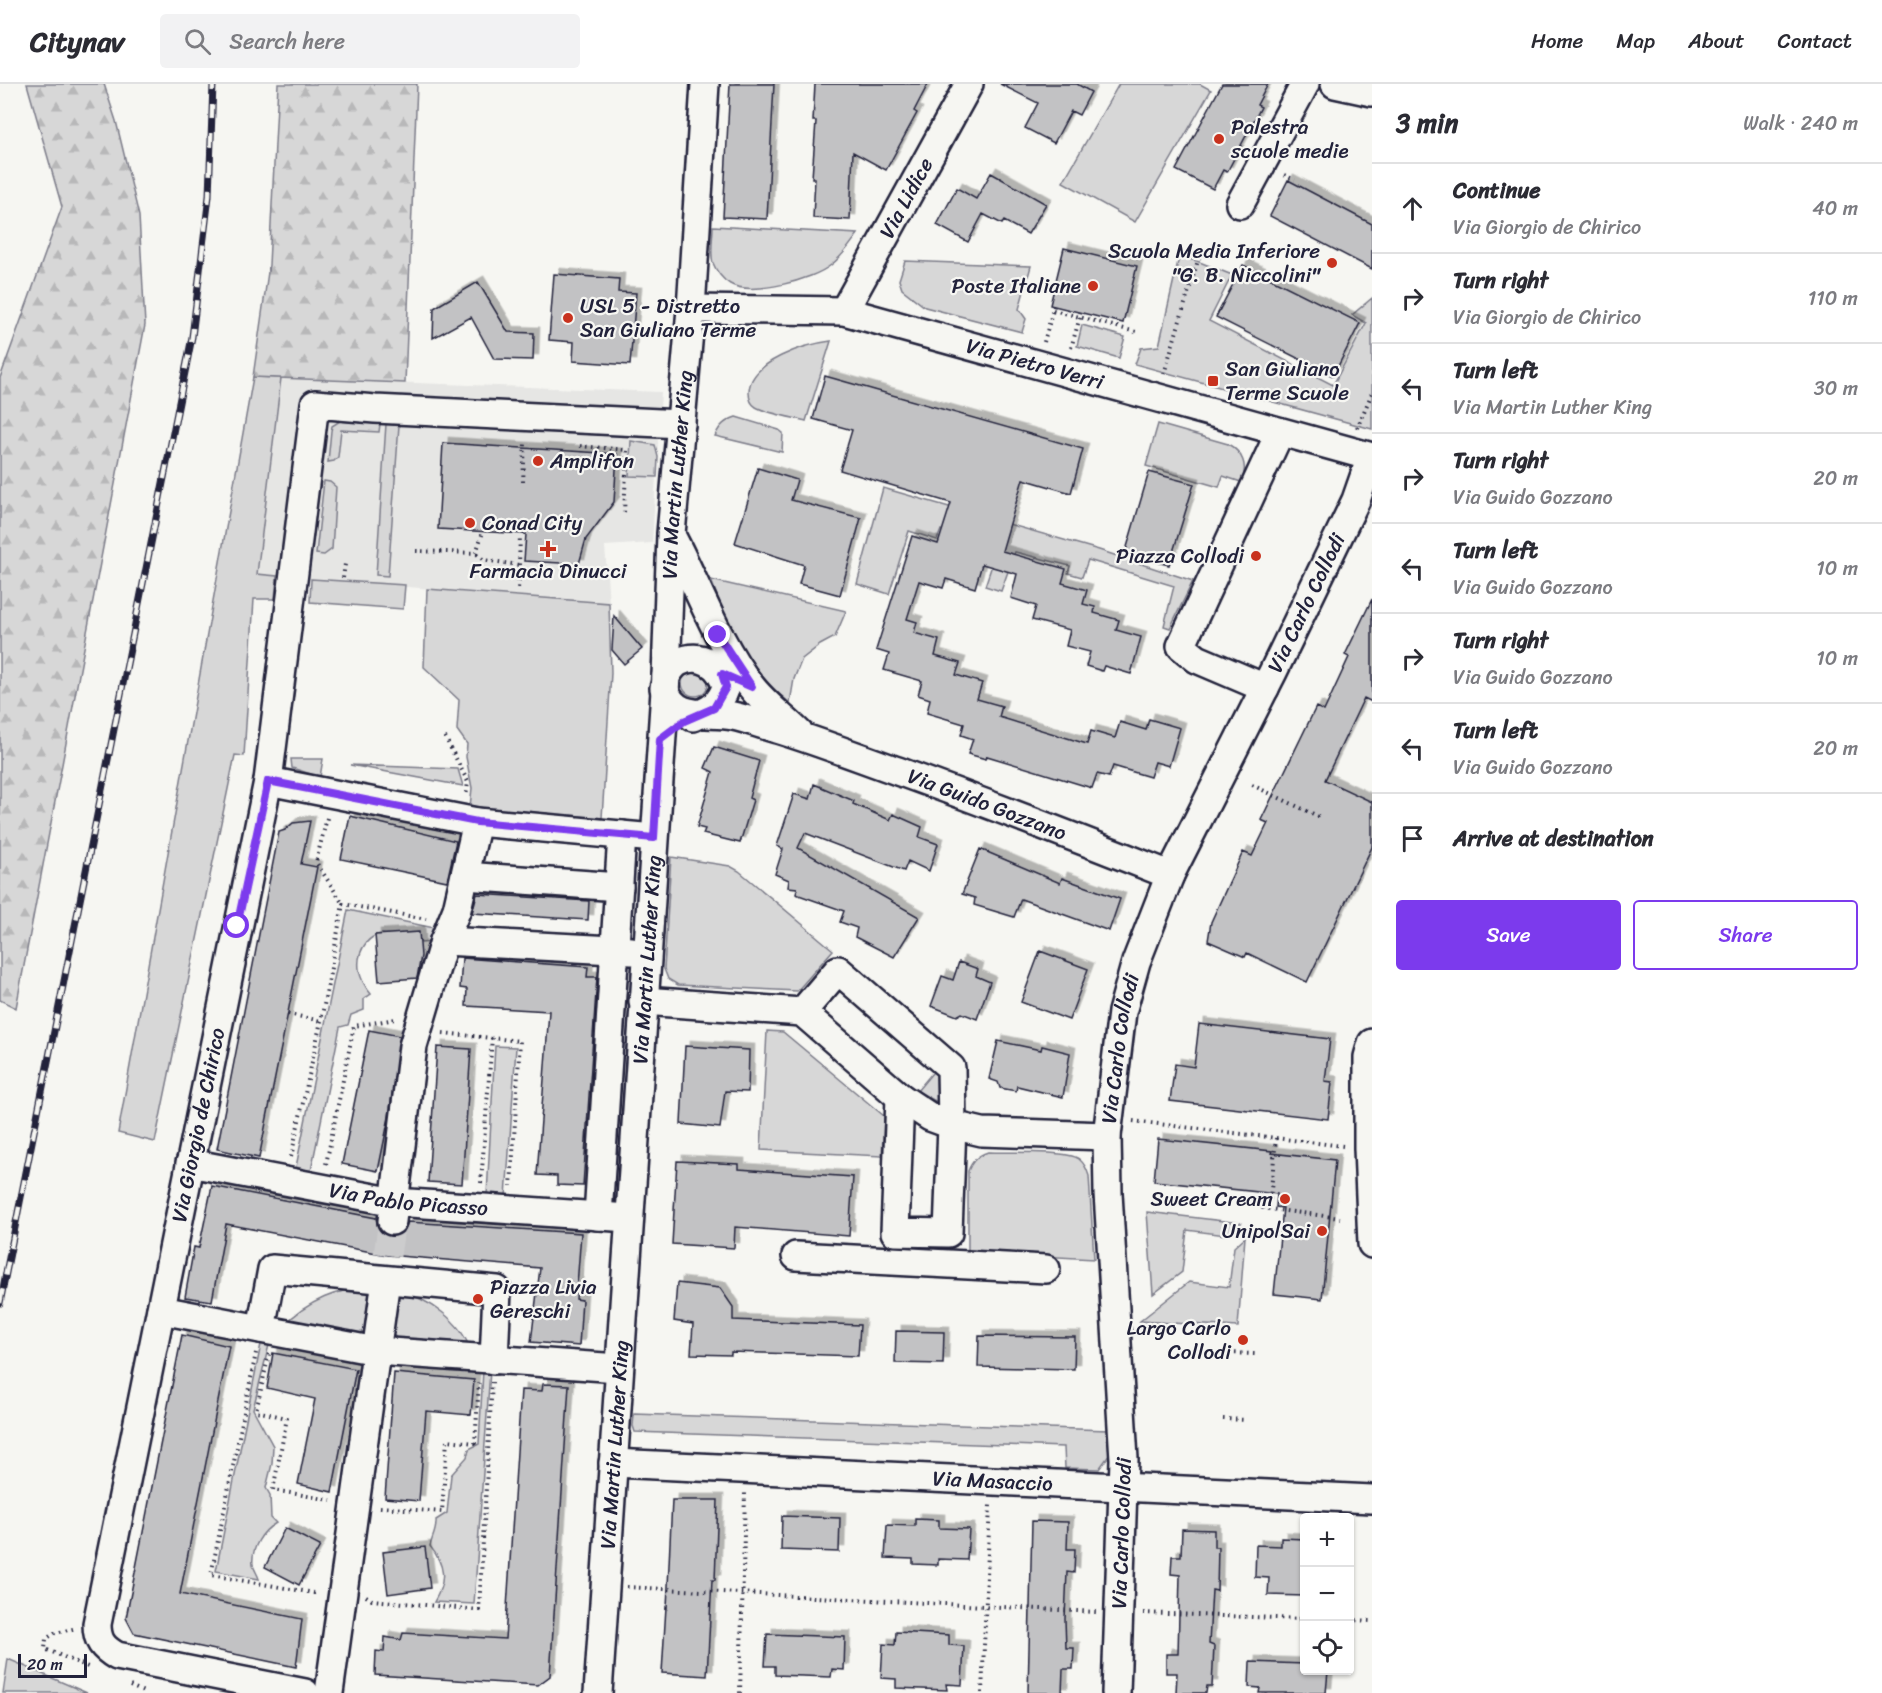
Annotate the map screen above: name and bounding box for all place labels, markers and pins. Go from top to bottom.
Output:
place label: Palestra scuole medie [1230,108,1349,170]
marker: Palestra scuole medie [1212,132,1226,146]
place label: Scuola Media Inferiore "G. B. Niccolini" [1108,232,1321,294]
marker: Scuola Media Inferiore "G. B. Niccolini" [1325,256,1339,270]
place label: Poste Italiane [951,267,1081,305]
marker: Poste Italiane [1086,279,1100,293]
place label: USL 5 - Distretto San Giuliano Terme [580,287,757,349]
marker: USL 5 - Distretto San Giuliano Terme [561,311,575,325]
place label: San Giuliano Terme Scuole [1225,350,1349,412]
marker: San Giuliano Terme Scuole [1206,374,1220,388]
place label: Amplifon [549,442,634,480]
marker: Amplifon [531,454,545,468]
place label: Conad City [482,504,583,542]
marker: Conad City [463,516,477,530]
place label: Piazza Collodi [1116,537,1245,575]
marker: Farmacia Dinucci [541,542,555,556]
marker: Piazza Collodi [1249,549,1263,563]
place label: Farmacia Dinucci [469,552,628,590]
place label: Sweet Cream [1151,1180,1273,1218]
marker: Sweet Cream [1278,1192,1292,1206]
place label: UnipolSai [1222,1212,1311,1250]
marker: UnipolSai [1315,1224,1329,1238]
place label: Piazza Livia Gereschi [490,1268,597,1330]
marker: Piazza Livia Gereschi [471,1292,485,1306]
place label: Largo Carlo Collodi [1127,1309,1232,1371]
marker: Largo Carlo Collodi [1236,1333,1250,1347]

